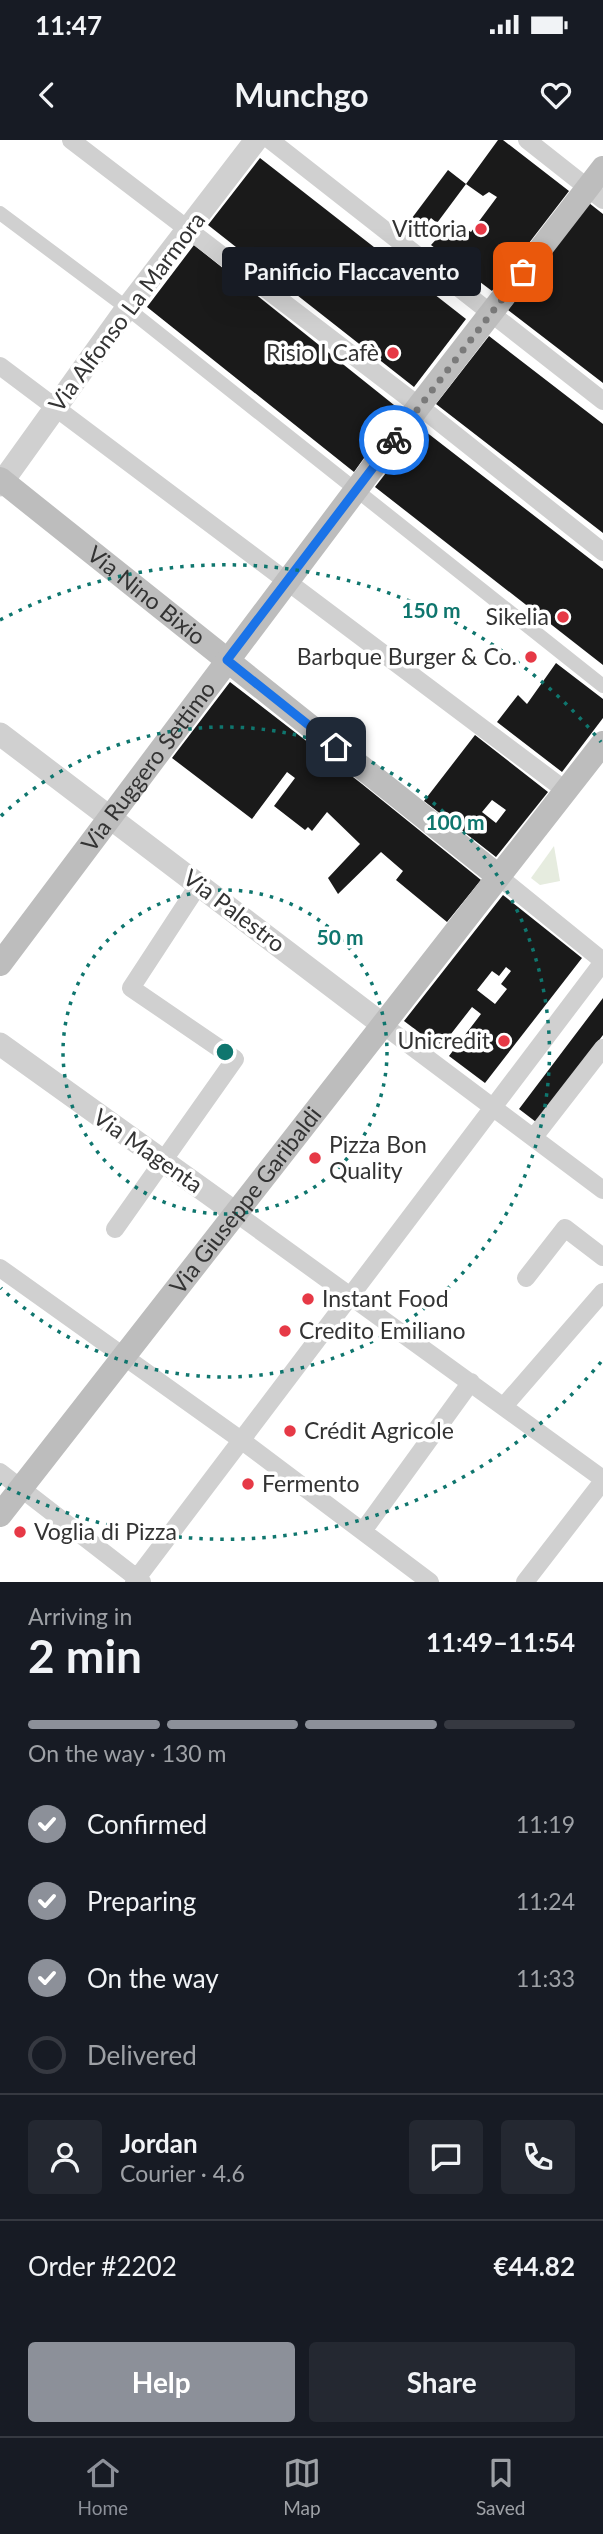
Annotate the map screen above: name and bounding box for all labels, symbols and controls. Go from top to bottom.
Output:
text: 11:47 [35,9,102,41]
text: Munchgo [234,75,369,114]
icon: back [28,76,66,114]
icon: heart [537,76,575,114]
street label: Via Alfonso La Marmora [42,206,210,417]
place label: Vittoria [392,214,467,242]
marker: Vittoria [473,221,489,237]
pin [493,242,553,302]
callout: Panificio Flaccavento [222,248,481,296]
icon: bag [504,253,542,291]
text: Panificio Flaccavento [243,257,460,285]
place label: Risio I Cafè [266,338,379,366]
marker: Risio I Cafè [385,345,401,361]
courier [359,405,429,475]
icon: bike [375,421,413,459]
street label: Via Nino Bixio [82,539,212,650]
text: 150 m [401,597,461,622]
place label: Sikelia [486,602,549,630]
marker: Sikelia [555,609,571,625]
place label: Barbque Burger & Co. [297,642,517,670]
marker: Barbque Burger & Co. [523,649,539,665]
street label: Via Ruggero Settimo [75,675,220,857]
pin [306,717,366,777]
icon: home [317,728,355,766]
text: 100 m [425,809,485,834]
street label: Via Palestro [178,863,291,957]
text: 50 m [316,924,364,949]
place label: Unicredit [397,1026,491,1054]
marker: Unicredit [496,1033,512,1049]
centre of rings [213,1040,237,1064]
street label: Via Giuseppe Garibaldi [163,1101,327,1299]
street label: Via Magenta [88,1102,209,1198]
place label: Pizza Bon Quality [329,1130,427,1184]
marker: Pizza Bon Quality [307,1150,323,1166]
place label: Instant Food [322,1284,449,1312]
marker: Instant Food [300,1291,316,1307]
place label: Credito Emiliano [299,1316,466,1344]
marker: Credito Emiliano [277,1323,293,1339]
place label: Crédit Agricole [304,1416,454,1444]
marker: Crédit Agricole [282,1423,298,1439]
place label: Fermento [262,1469,360,1497]
marker: Fermento [240,1476,256,1492]
place label: Voglia di Pizza [34,1517,177,1545]
marker: Voglia di Pizza [12,1524,28,1540]
text: Arriving in [28,1602,132,1630]
text: 11:49–11:54 [426,1626,575,1658]
text: 2 min [28,1628,142,1683]
text: On the way · 130 m [28,1739,227,1767]
icon: check [28,1805,66,1843]
text: Confirmed [87,1808,207,1840]
text: 11:19 [516,1810,575,1838]
icon: check [28,1882,66,1920]
text: Preparing [87,1885,196,1917]
text: 11:24 [516,1887,575,1915]
icon: check [28,1959,66,1997]
text: On the way [87,1962,219,1994]
text: 11:33 [516,1964,575,1992]
text: Delivered [87,2039,197,2071]
button: person [28,2120,102,2194]
button: chat [409,2120,483,2194]
button: phone [501,2120,575,2194]
text: Jordan [120,2127,198,2159]
text: Courier · 4.6 [120,2159,245,2187]
text: Order #2202 [28,2250,177,2282]
text: €44.82 [493,2250,575,2282]
button: Help [28,2342,295,2422]
button: Share [309,2342,575,2422]
tab: Home [77,2454,128,2519]
tab: Map [283,2454,321,2519]
tab: Saved [476,2454,526,2519]

